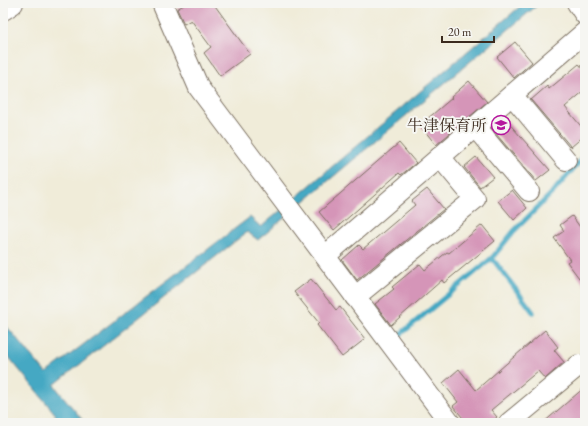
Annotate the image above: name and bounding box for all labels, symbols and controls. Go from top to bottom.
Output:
scale bar [442,18,494,44]
text: 20 m [448,24,472,40]
school or university icon: 牛津保育所 [490,114,512,136]
place label: 牛津保育所 [407,115,487,136]

